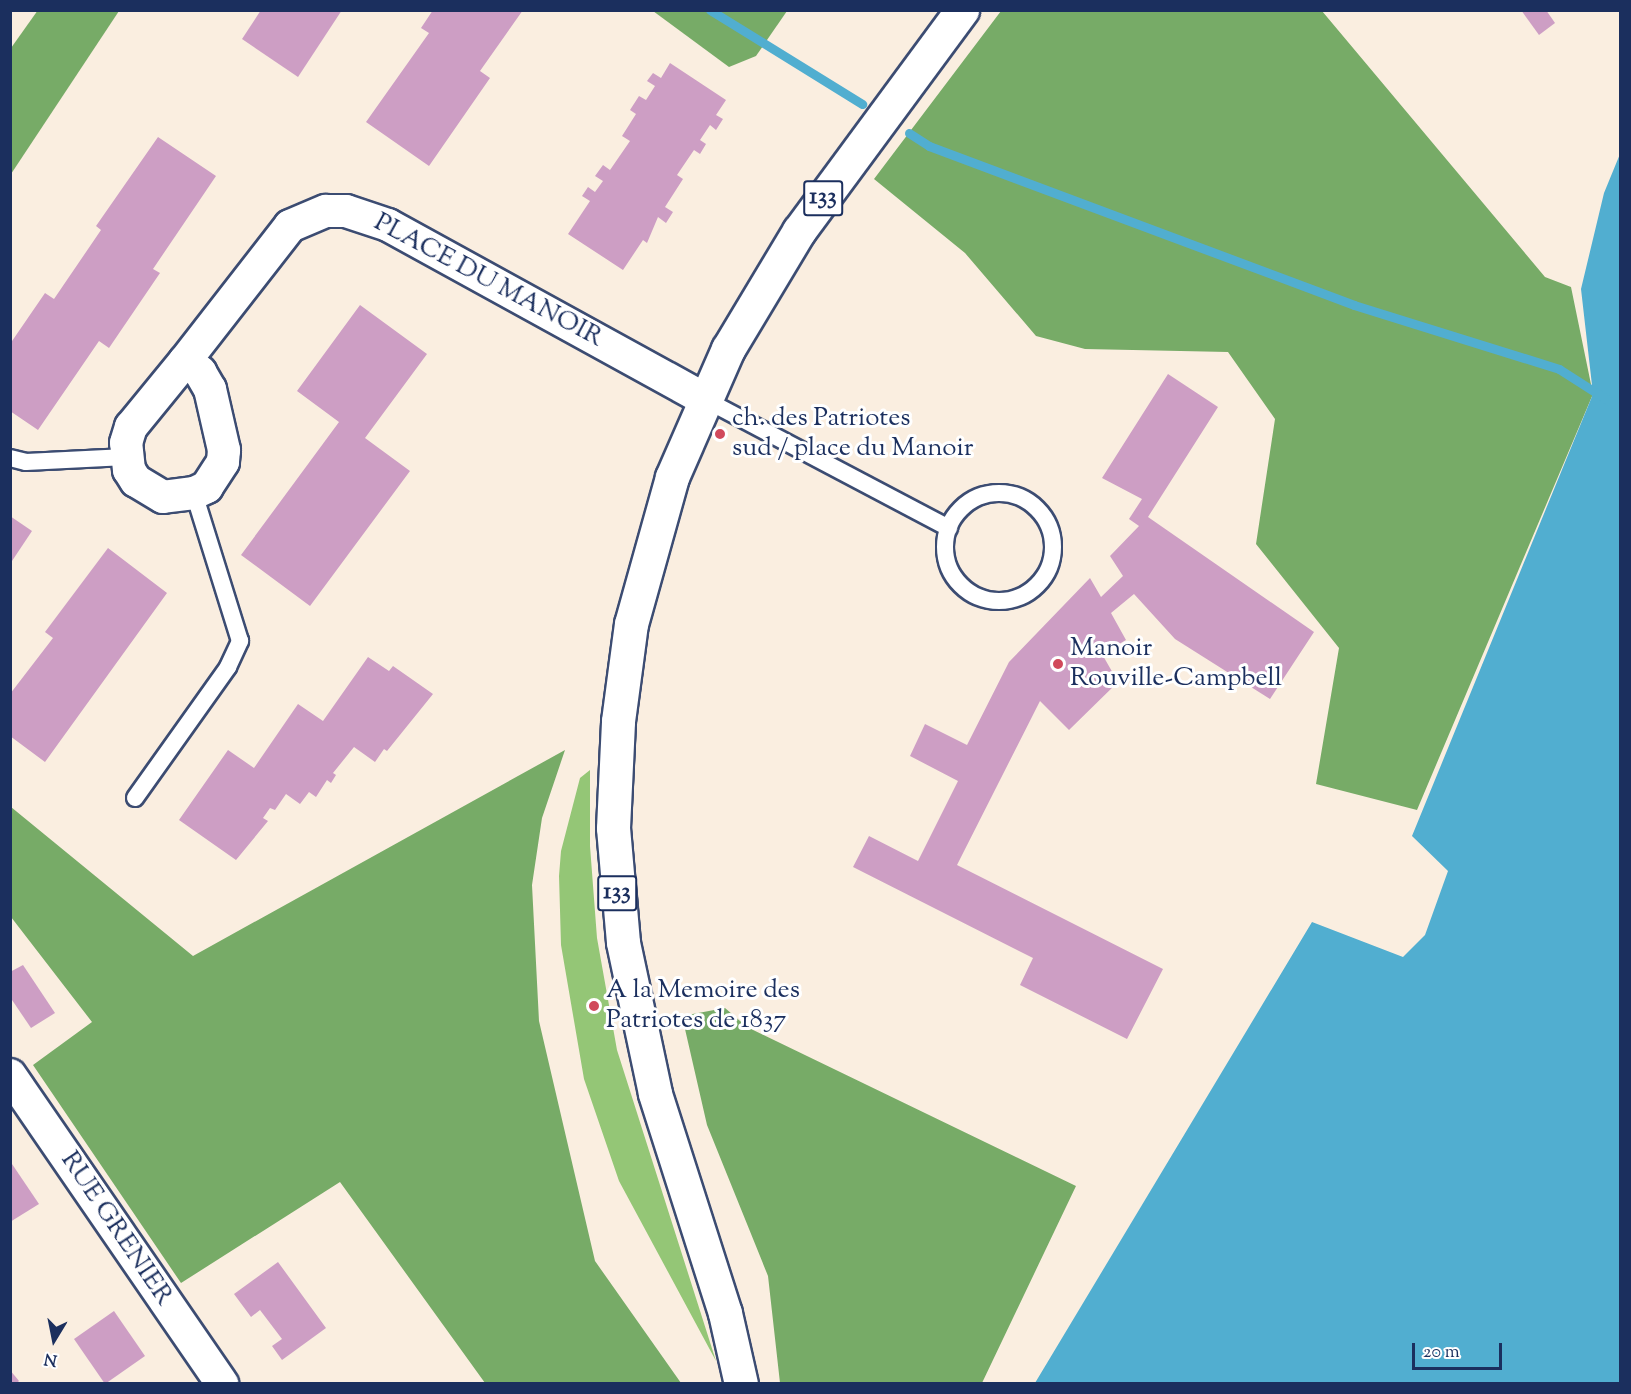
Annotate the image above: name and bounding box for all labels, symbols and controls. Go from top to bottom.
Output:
road number: 133 [802,177,844,219]
street label: PLACE DU MANOIR [368,207,608,355]
place label: ch. des Patriotes sud / place du Manoir [732,403,974,464]
marker: ch. des Patriotes sud / place du Manoir [713,427,727,441]
place label: Manoir Rouville-Campbell [1070,633,1282,694]
marker: Manoir Rouville-Campbell [1051,657,1065,671]
road number: 133 [596,872,638,914]
place label: A la Memoire des Patriotes de 1837 [606,975,800,1036]
marker: A la Memoire des Patriotes de 1837 [587,999,601,1013]
street label: RUE GRENIER [53,1146,179,1312]
north arrow [24,1310,84,1370]
scale bar [1415,1331,1505,1369]
text: 20 m [1423,1340,1460,1366]
text: N [42,1346,59,1371]

